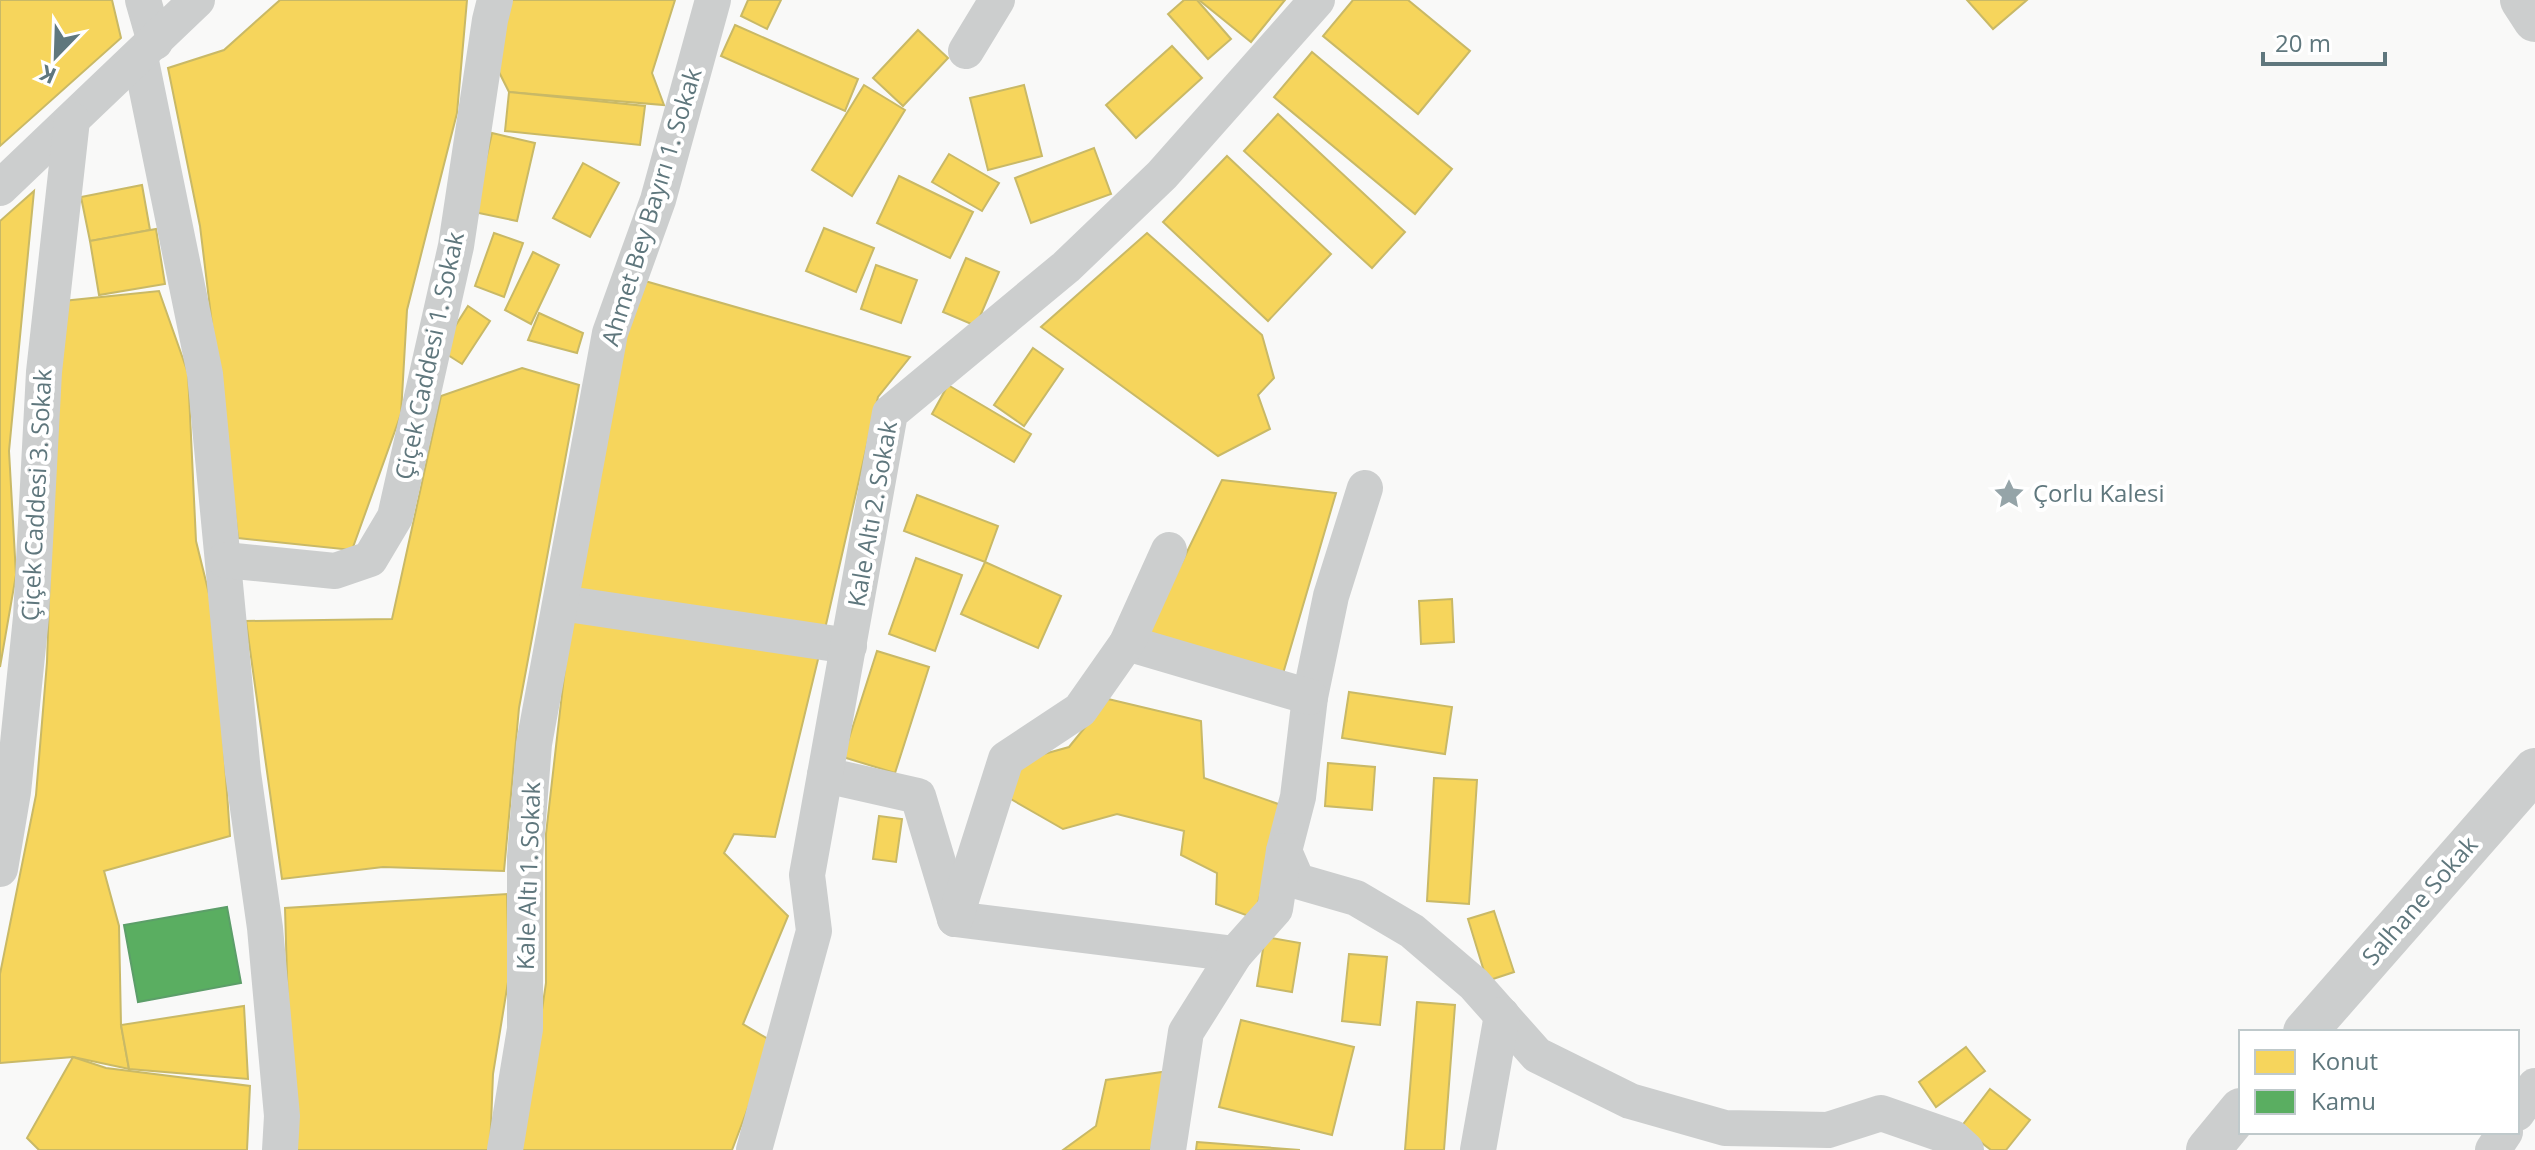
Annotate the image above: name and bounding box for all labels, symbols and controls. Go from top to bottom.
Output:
north arrow [16,16,96,96]
scale bar [2263,16,2385,66]
text: 20 m [2275,26,2331,59]
text: K [35,59,60,92]
street label: Ahmet Bey Bayırı 1. Sokak [593,63,709,350]
street label: Çiçek Caddesi 1. Sokak [386,228,471,483]
street label: Çiçek Caddesi 3. Sokak [12,368,59,622]
street label: Kale Altı 2. Sokak [839,418,904,609]
place label: Çorlu Kalesi [2033,476,2164,509]
place icon: Çorlu Kalesi [1992,477,2026,511]
street label: Kale Altı 1. Sokak [508,781,547,971]
street label: Salhane Sokak [2354,828,2484,972]
legend [2239,1030,2519,1134]
text: Konut [2311,1044,2378,1077]
text: Kamu [2311,1084,2376,1117]

